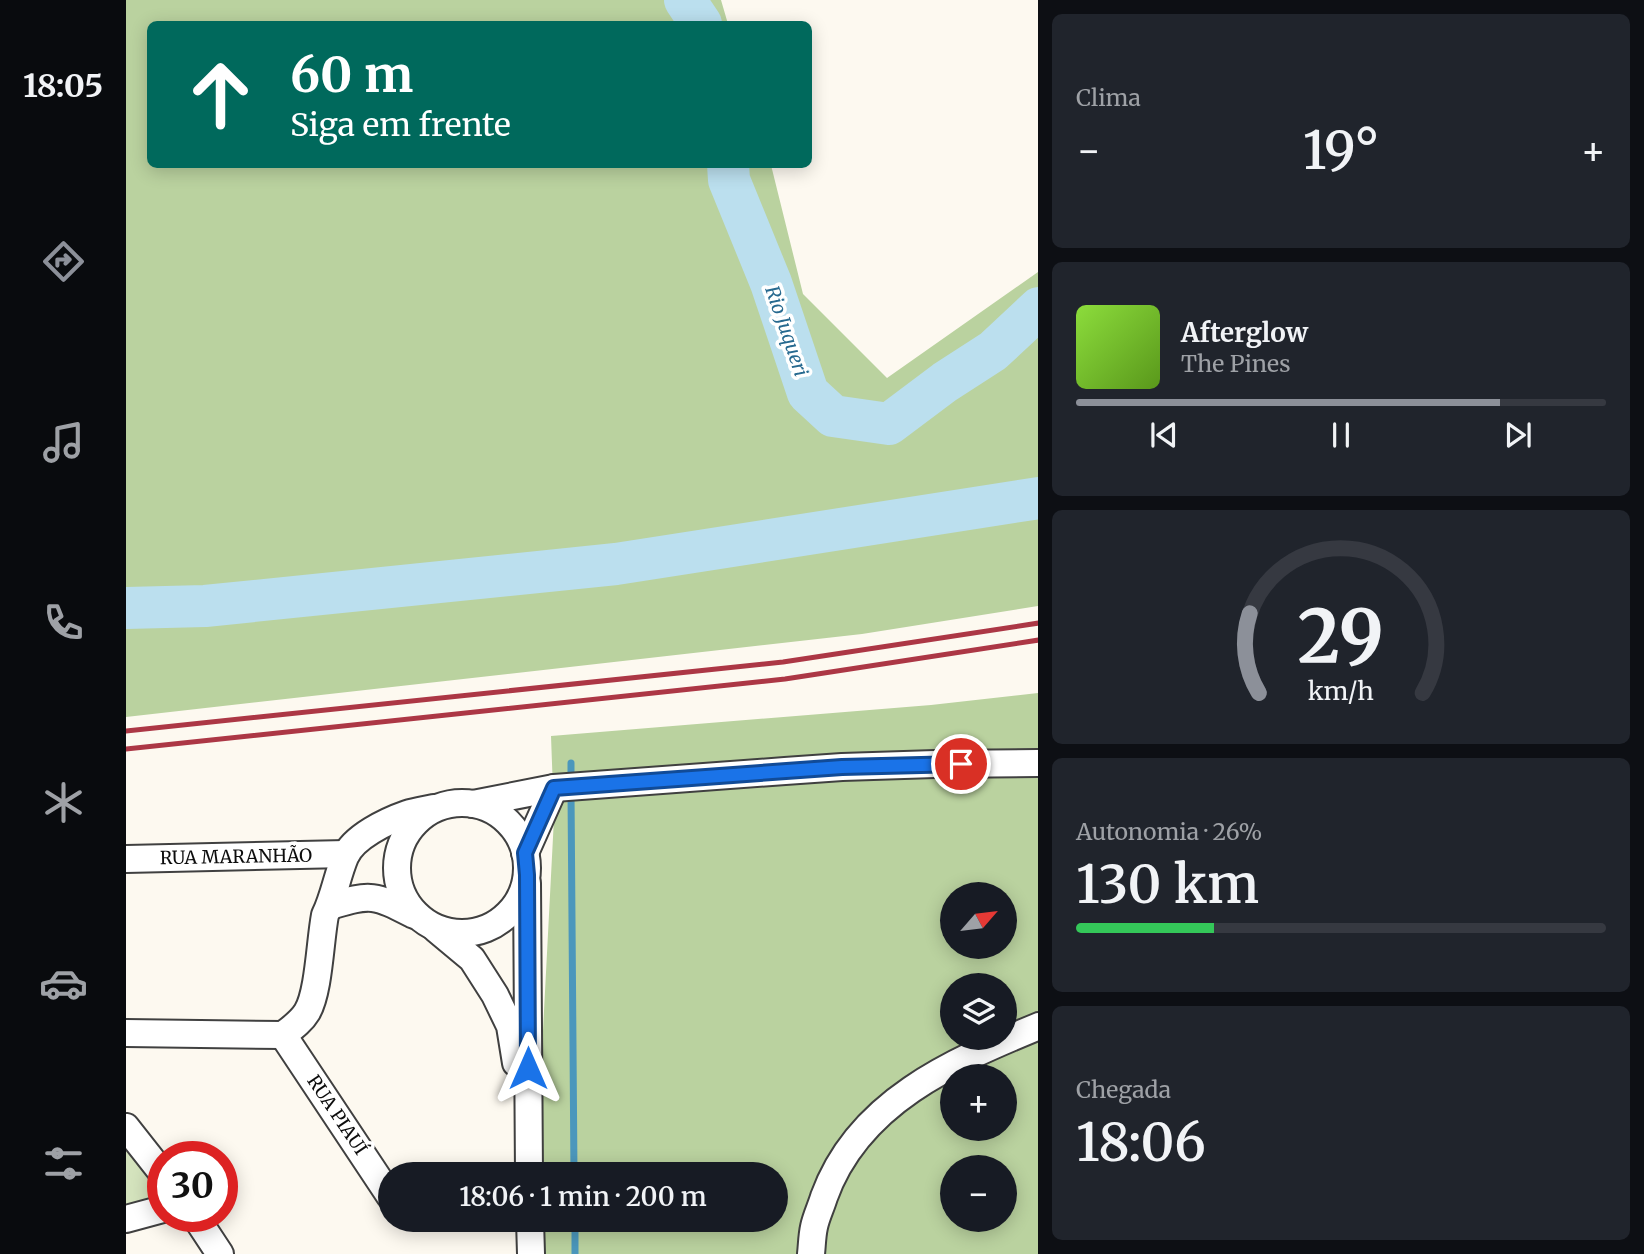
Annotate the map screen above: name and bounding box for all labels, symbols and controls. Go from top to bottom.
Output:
text: 60 m [290,44,413,105]
icon: ahead [175,49,266,140]
text: 18:05 [23,66,103,106]
text: Clima [1076,83,1141,112]
text: Siga em frente [290,105,511,145]
text: 19° [1303,118,1379,183]
text: − [1076,127,1101,174]
text: + [1581,127,1606,174]
icon: directions [39,237,88,286]
water label: Rio Juqueri [760,283,814,379]
text: Afterglow [1181,316,1308,349]
text: The Pines [1181,349,1291,378]
icon: previous [1145,416,1183,454]
icon: pause [1322,416,1360,454]
icon: next [1499,416,1537,454]
icon: music [39,418,88,467]
text: 29 [1298,591,1384,683]
icon: phone [39,598,88,647]
text: km/h [1308,675,1374,707]
pin [931,734,991,794]
icon: arrive [942,745,980,783]
icon: climate [39,778,88,827]
text: Autonomia · 26% [1076,817,1262,846]
street label: RUA MARANHÃO [160,844,312,869]
text: 130 km [1076,852,1259,917]
north arrow [940,882,1017,959]
map controls [940,882,1017,1232]
icon: car [39,959,88,1008]
button: layers [940,973,1017,1050]
position arrow [491,1031,565,1105]
button: + [940,1064,1017,1141]
street label: RUA PIAUÍ [302,1070,373,1159]
text: Chegada [1076,1075,1171,1104]
text: 18:06 [1076,1110,1206,1175]
icon: filters [39,1139,88,1188]
speed limit sign: 30 [147,1141,238,1232]
button: − [940,1155,1017,1232]
text: 18:06 · 1 min · 200 m [459,1180,707,1213]

